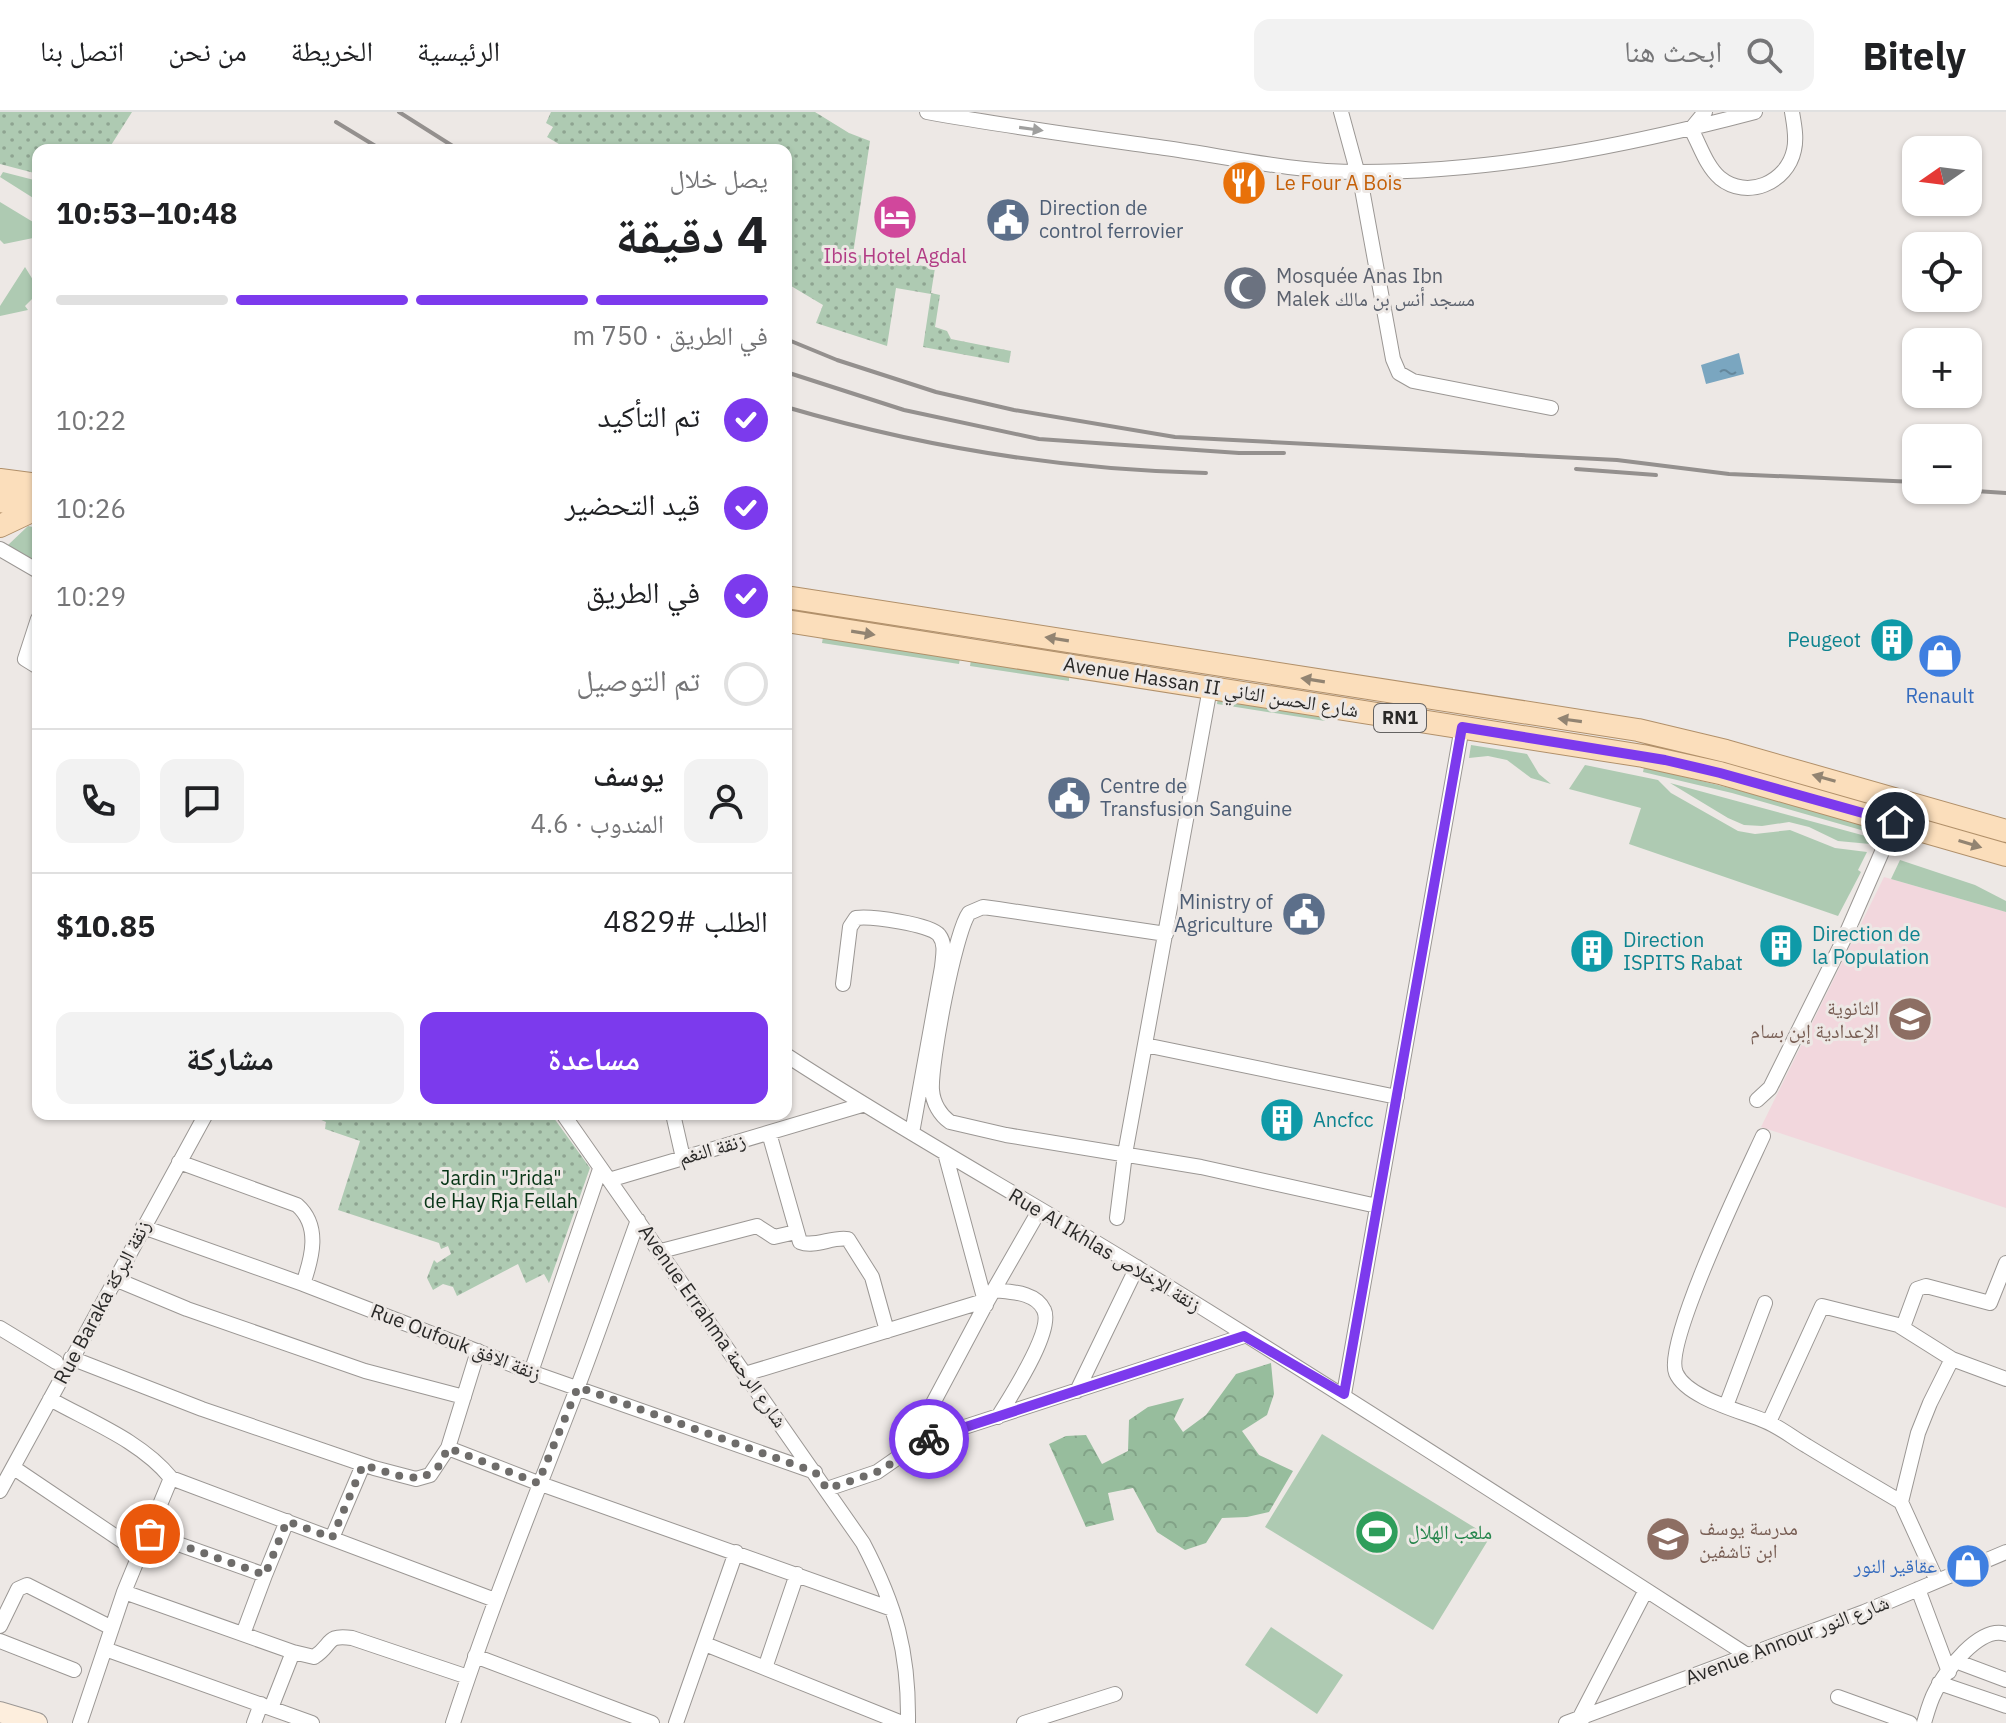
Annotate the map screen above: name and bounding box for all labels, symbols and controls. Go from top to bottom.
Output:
search box [1254,19,1814,91]
text: ابحث هنا [1624,31,1722,70]
text: Bitely [1862,31,1966,80]
text: اتصل بنا [40,32,124,69]
text: من نحن [168,32,247,69]
text: الخريطة [291,32,373,69]
text: الرئيسية [417,32,500,69]
icon: search [1742,33,1786,77]
one-way arrow [1019,123,1044,136]
north arrow [1902,136,1982,216]
map controls [1902,136,1982,504]
restaurant icon: Le Four A Bois [1220,159,1268,207]
text: يصل خلال [669,161,768,195]
place label: Le Four A Bois [1275,169,1402,196]
text: 10:48–10:53 [56,193,237,232]
hotel icon: Ibis Hotel Agdal [871,193,919,241]
place label: Direction de control ferrovier [1039,194,1183,244]
public building icon: Direction de control ferrovier [984,196,1032,244]
text: 4 دقيقة [615,200,768,267]
button: locate [1902,232,1982,312]
place label: Ibis Hotel Agdal [823,242,967,269]
place label: Mosquée Anas Ibn Malek مسجد أنس بن مالك [1276,262,1475,312]
mosque icon: Mosquée Anas Ibn Malek مسجد أنس بن مالك [1221,264,1269,312]
text: في الطريق · 750 m [573,318,768,352]
button: + [1902,328,1982,408]
text: تم التأكيد [597,396,700,435]
icon: check [724,398,768,442]
text: 10:22 [56,403,126,437]
button: − [1902,424,1982,504]
text: قيد التحضير [565,484,700,523]
icon: check [724,486,768,530]
text: 10:26 [56,491,126,525]
text: في الطريق [586,572,700,611]
icon: check [724,574,768,618]
text: 10:29 [56,579,126,613]
building icon: Peugeot [1868,616,1916,664]
place label: Peugeot [1787,626,1861,653]
one-way arrow [851,627,876,640]
shop icon: Renault [1916,632,1964,680]
one-way arrow [1044,633,1069,645]
street label: Avenue Hassan II شارع الحسن الثاني [1061,650,1361,726]
text: تم التوصيل [576,660,700,699]
one-way arrow [1301,673,1326,686]
place label: Renault [1905,682,1975,709]
road number: RN1 [1374,704,1426,732]
one-way arrow [1557,713,1582,726]
text: يوسف [593,755,664,794]
button: phone [56,759,140,843]
button: chat [160,759,244,843]
button: person [684,759,768,843]
one-way arrow [1811,771,1836,783]
place label: Centre de Transfusion Sanguine [1100,772,1292,822]
public building icon: Centre de Transfusion Sanguine [1045,774,1093,822]
pin [1861,788,1929,856]
icon: home [1873,800,1917,844]
text: المندوب · 4.6 [530,806,664,840]
one-way arrow [1958,838,1982,851]
place label: Ministry of Agriculture [1174,888,1274,938]
public building icon: Ministry of Agriculture [1280,890,1328,938]
text: الطلب #4829 [603,901,768,940]
text: $10.85 [56,906,155,945]
place label: Direction de la Population [1812,920,1929,970]
building icon: Direction de la Population [1757,922,1805,970]
place label: Direction ISPITS Rabat [1623,926,1743,976]
building icon: Direction ISPITS Rabat [1568,927,1616,975]
place label: الثانوية الإعدادية إبن بسام [1750,994,1879,1045]
school or university icon: الثانوية الإعدادية إبن بسام [1886,995,1934,1043]
button: مشاركة [56,1012,404,1104]
button: مساعدة [420,1012,768,1104]
building icon: Ancfcc [1258,1096,1306,1144]
place label: Ancfcc [1313,1106,1374,1133]
street label: زنقة النغم [675,1126,749,1172]
park label: Jardin "Jrida" de Hay Rja Fellah [424,1164,578,1214]
street label: Rue Al Ikhlas زنقة الإخلاص [1004,1181,1207,1318]
street label: Rue Baraka زنقة البركة [47,1215,156,1389]
street label: Avenue Errahma شارع الرحمة [633,1219,794,1433]
street label: Rue Oufouk زنقة الافق [367,1297,545,1387]
courier [889,1399,969,1479]
icon: bike [907,1417,951,1461]
pin [116,1500,184,1568]
sports icon: ملعب الهلال [1353,1508,1401,1556]
icon: bag [128,1512,172,1556]
place label: مدرسة يوسف ابن تاشفين [1699,1514,1798,1564]
school or university icon: مدرسة يوسف ابن تاشفين [1644,1515,1692,1563]
place label: ملعب الهلال [1408,1518,1492,1545]
shop icon: عقاقير النور [1944,1542,1992,1590]
place label: عقاقير النور [1853,1552,1937,1579]
street label: Avenue Annour شارع النور [1681,1588,1893,1691]

